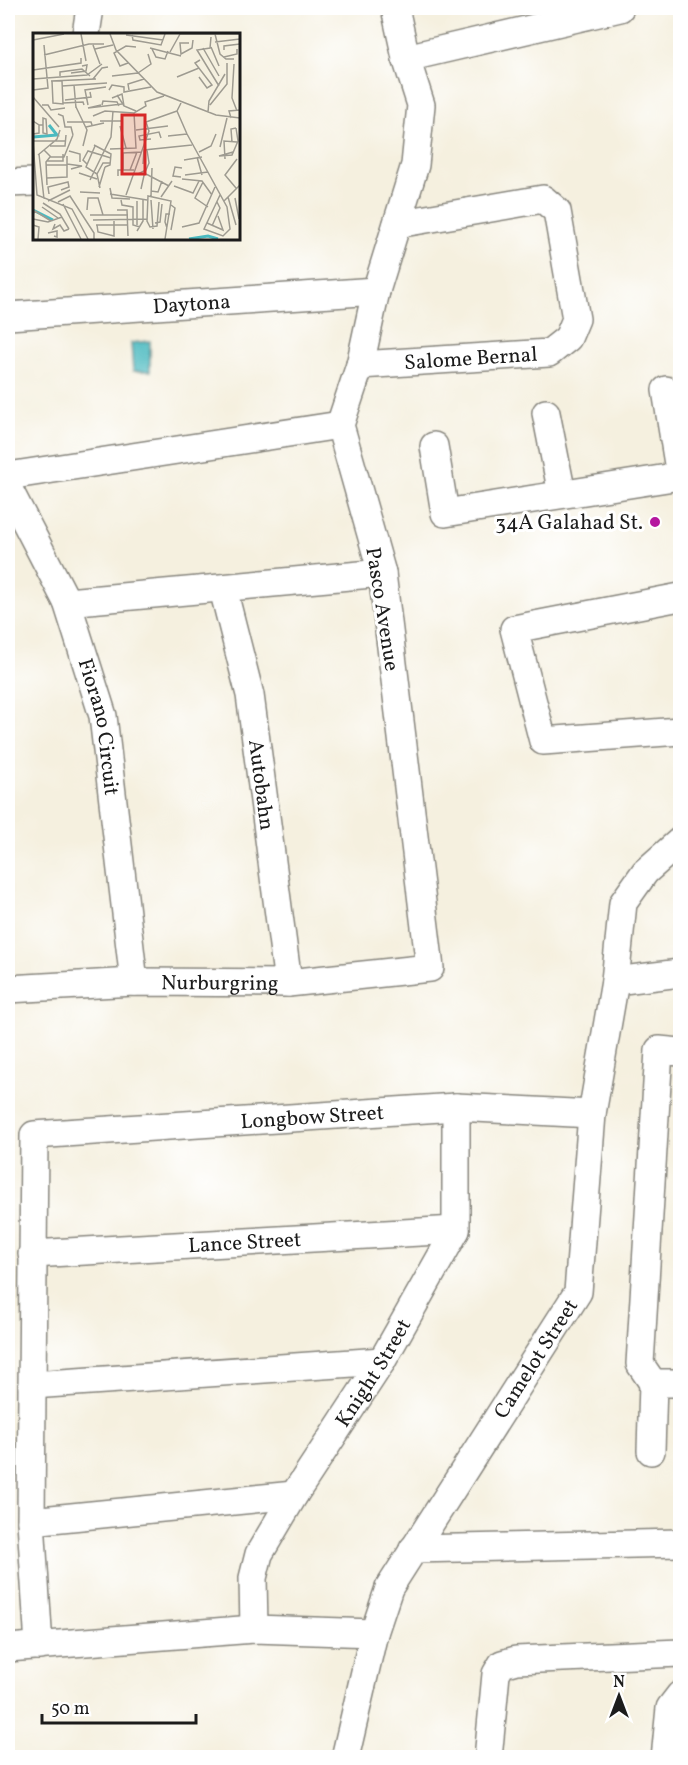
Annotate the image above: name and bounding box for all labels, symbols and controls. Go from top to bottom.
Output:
inset map [33,33,240,240]
street label: Daytona [152,288,232,322]
street label: Salome Bernal [403,341,538,378]
place label: 34A Galahad St. [495,509,643,538]
marker: 34A Galahad St. [648,515,662,529]
street label: Pasco Avenue [357,545,406,673]
street label: Fiorano Circuit [70,655,125,797]
street label: Autobahn [240,738,281,832]
street label: Nurburgring [161,969,279,999]
street label: Longbow Street [240,1099,385,1137]
street label: Lance Street [187,1226,302,1261]
street label: Camelot Street [488,1294,586,1425]
street label: Knight Street [329,1314,419,1433]
north arrow [589,1666,649,1726]
text: N [613,1672,625,1694]
scale bar [42,1687,196,1725]
text: 50 m [51,1697,90,1722]

